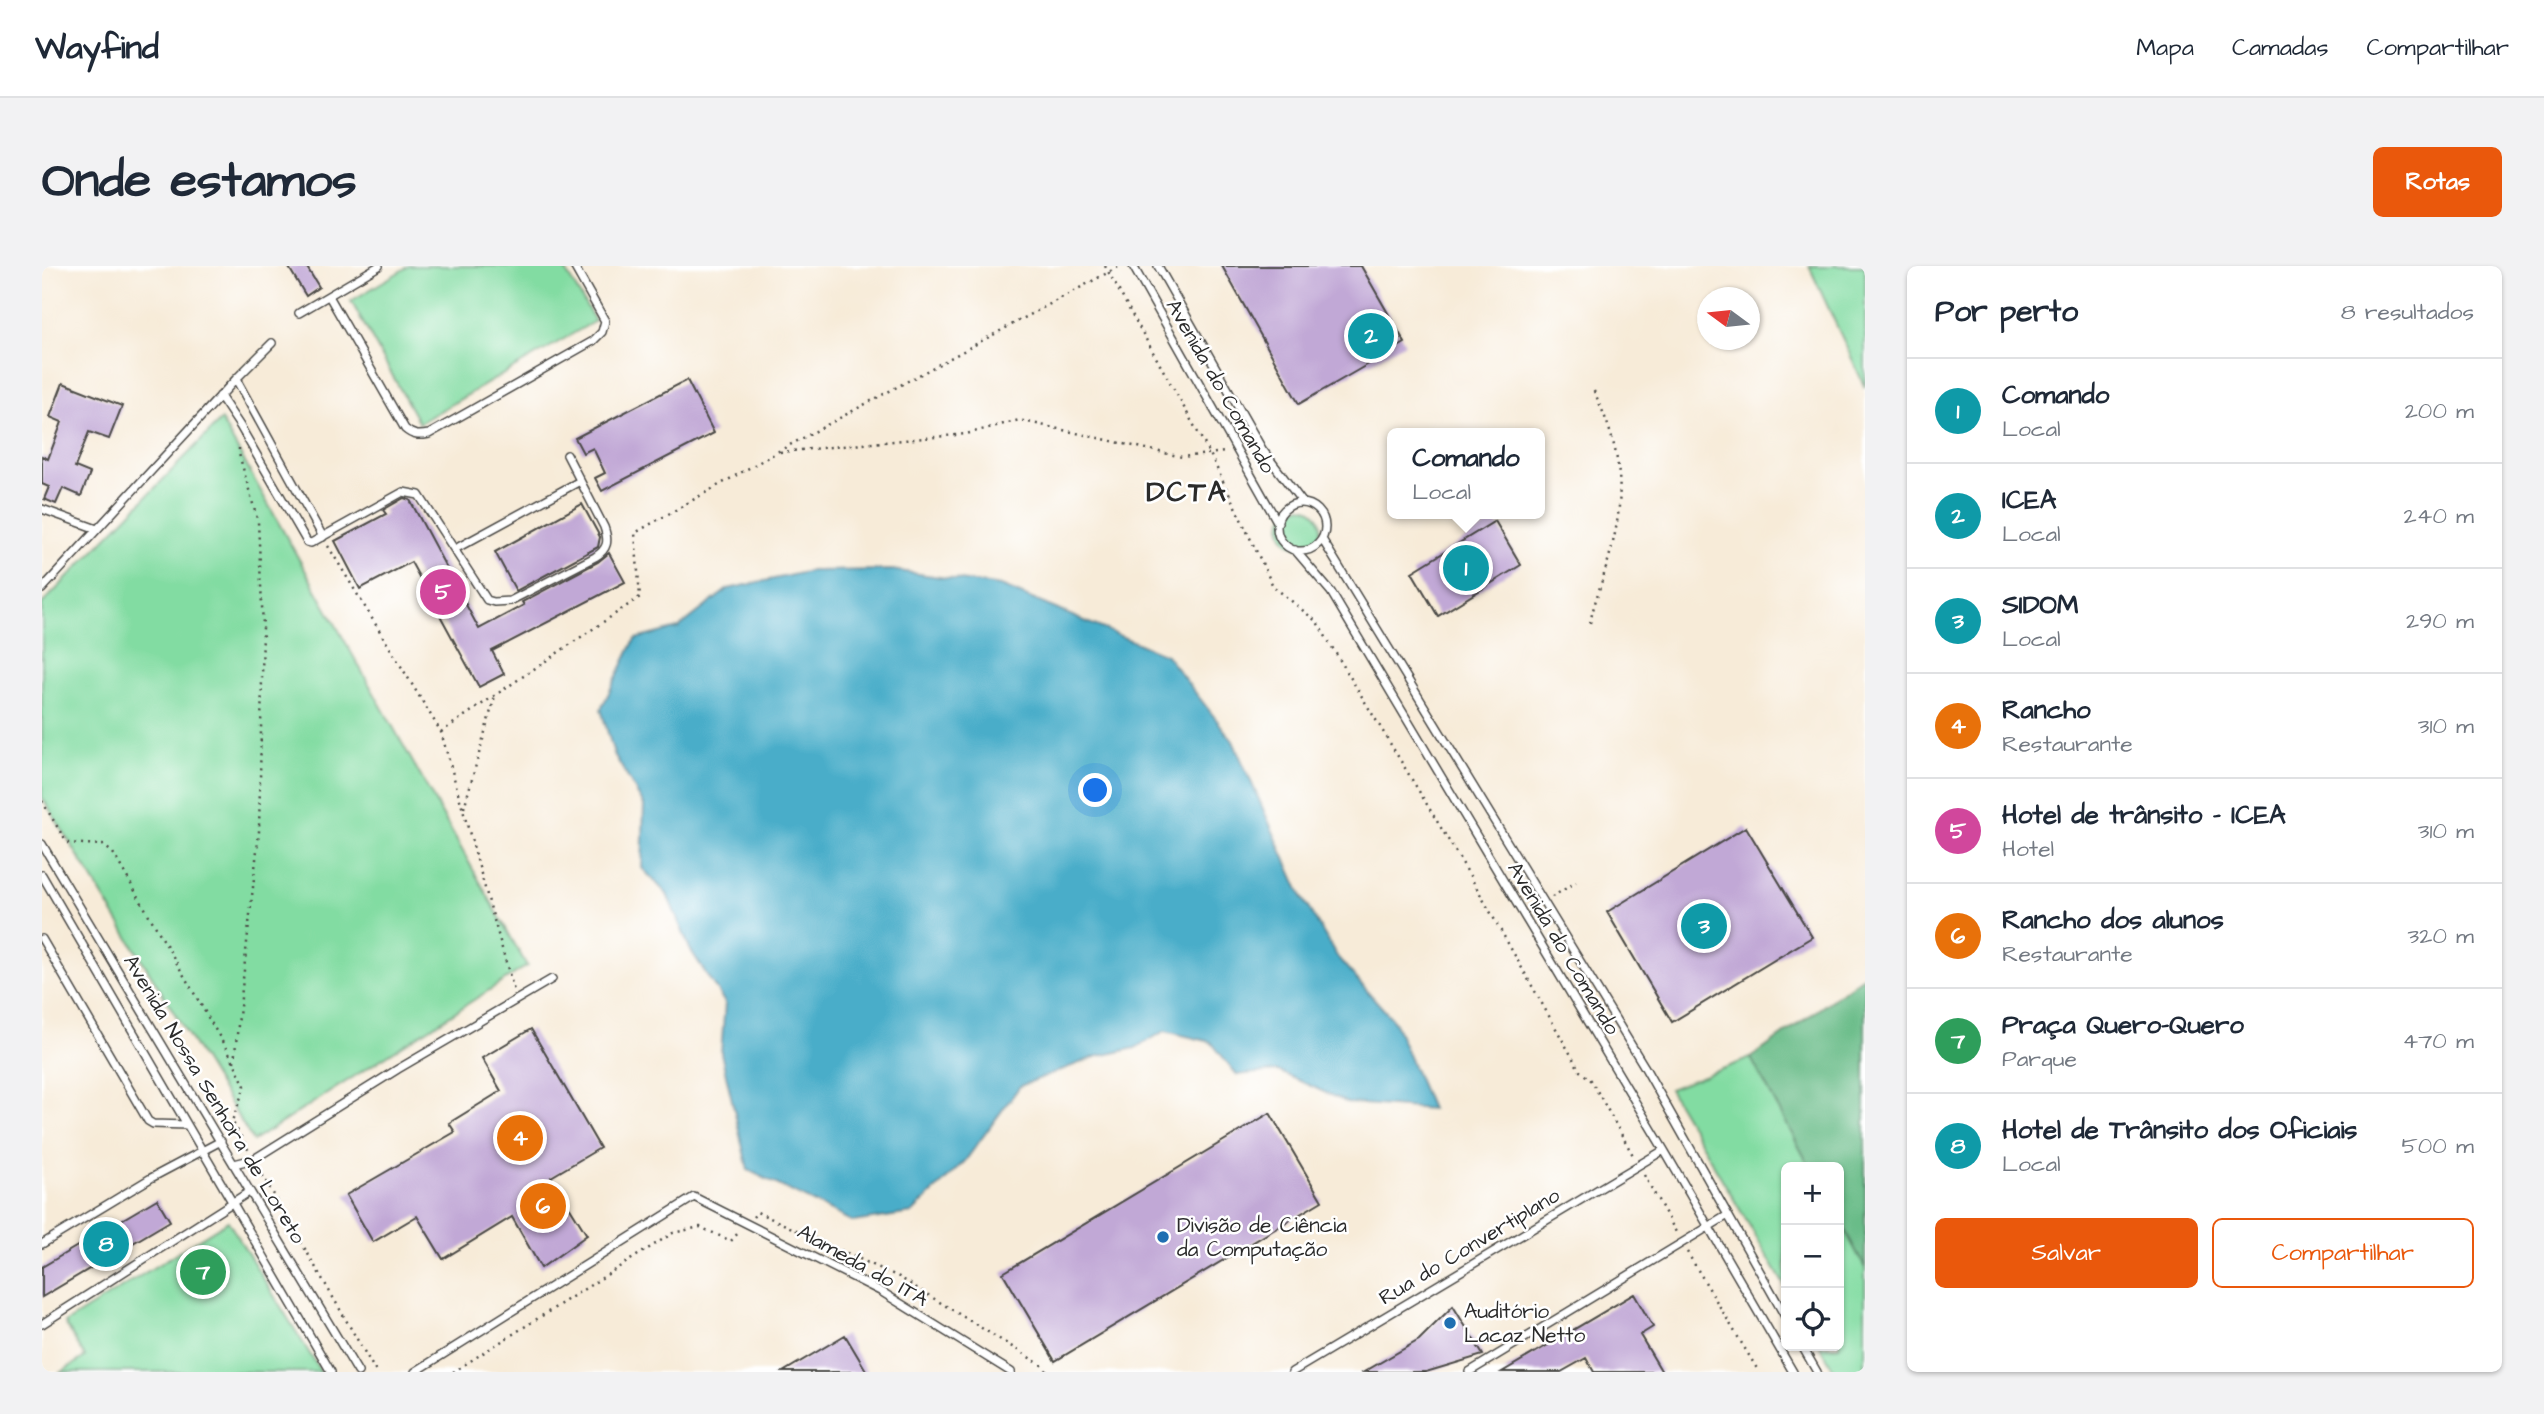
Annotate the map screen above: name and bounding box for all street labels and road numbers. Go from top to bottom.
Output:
street label: Avenida do Comando [1159,294,1282,479]
street label: Avenida do Comando [1500,856,1627,1040]
street label: Avenida Nossa Senhora de Loreto [116,949,313,1250]
street label: Rua do Convertiplano [1373,1181,1566,1313]
street label: Alameda do ITA [792,1217,934,1314]

